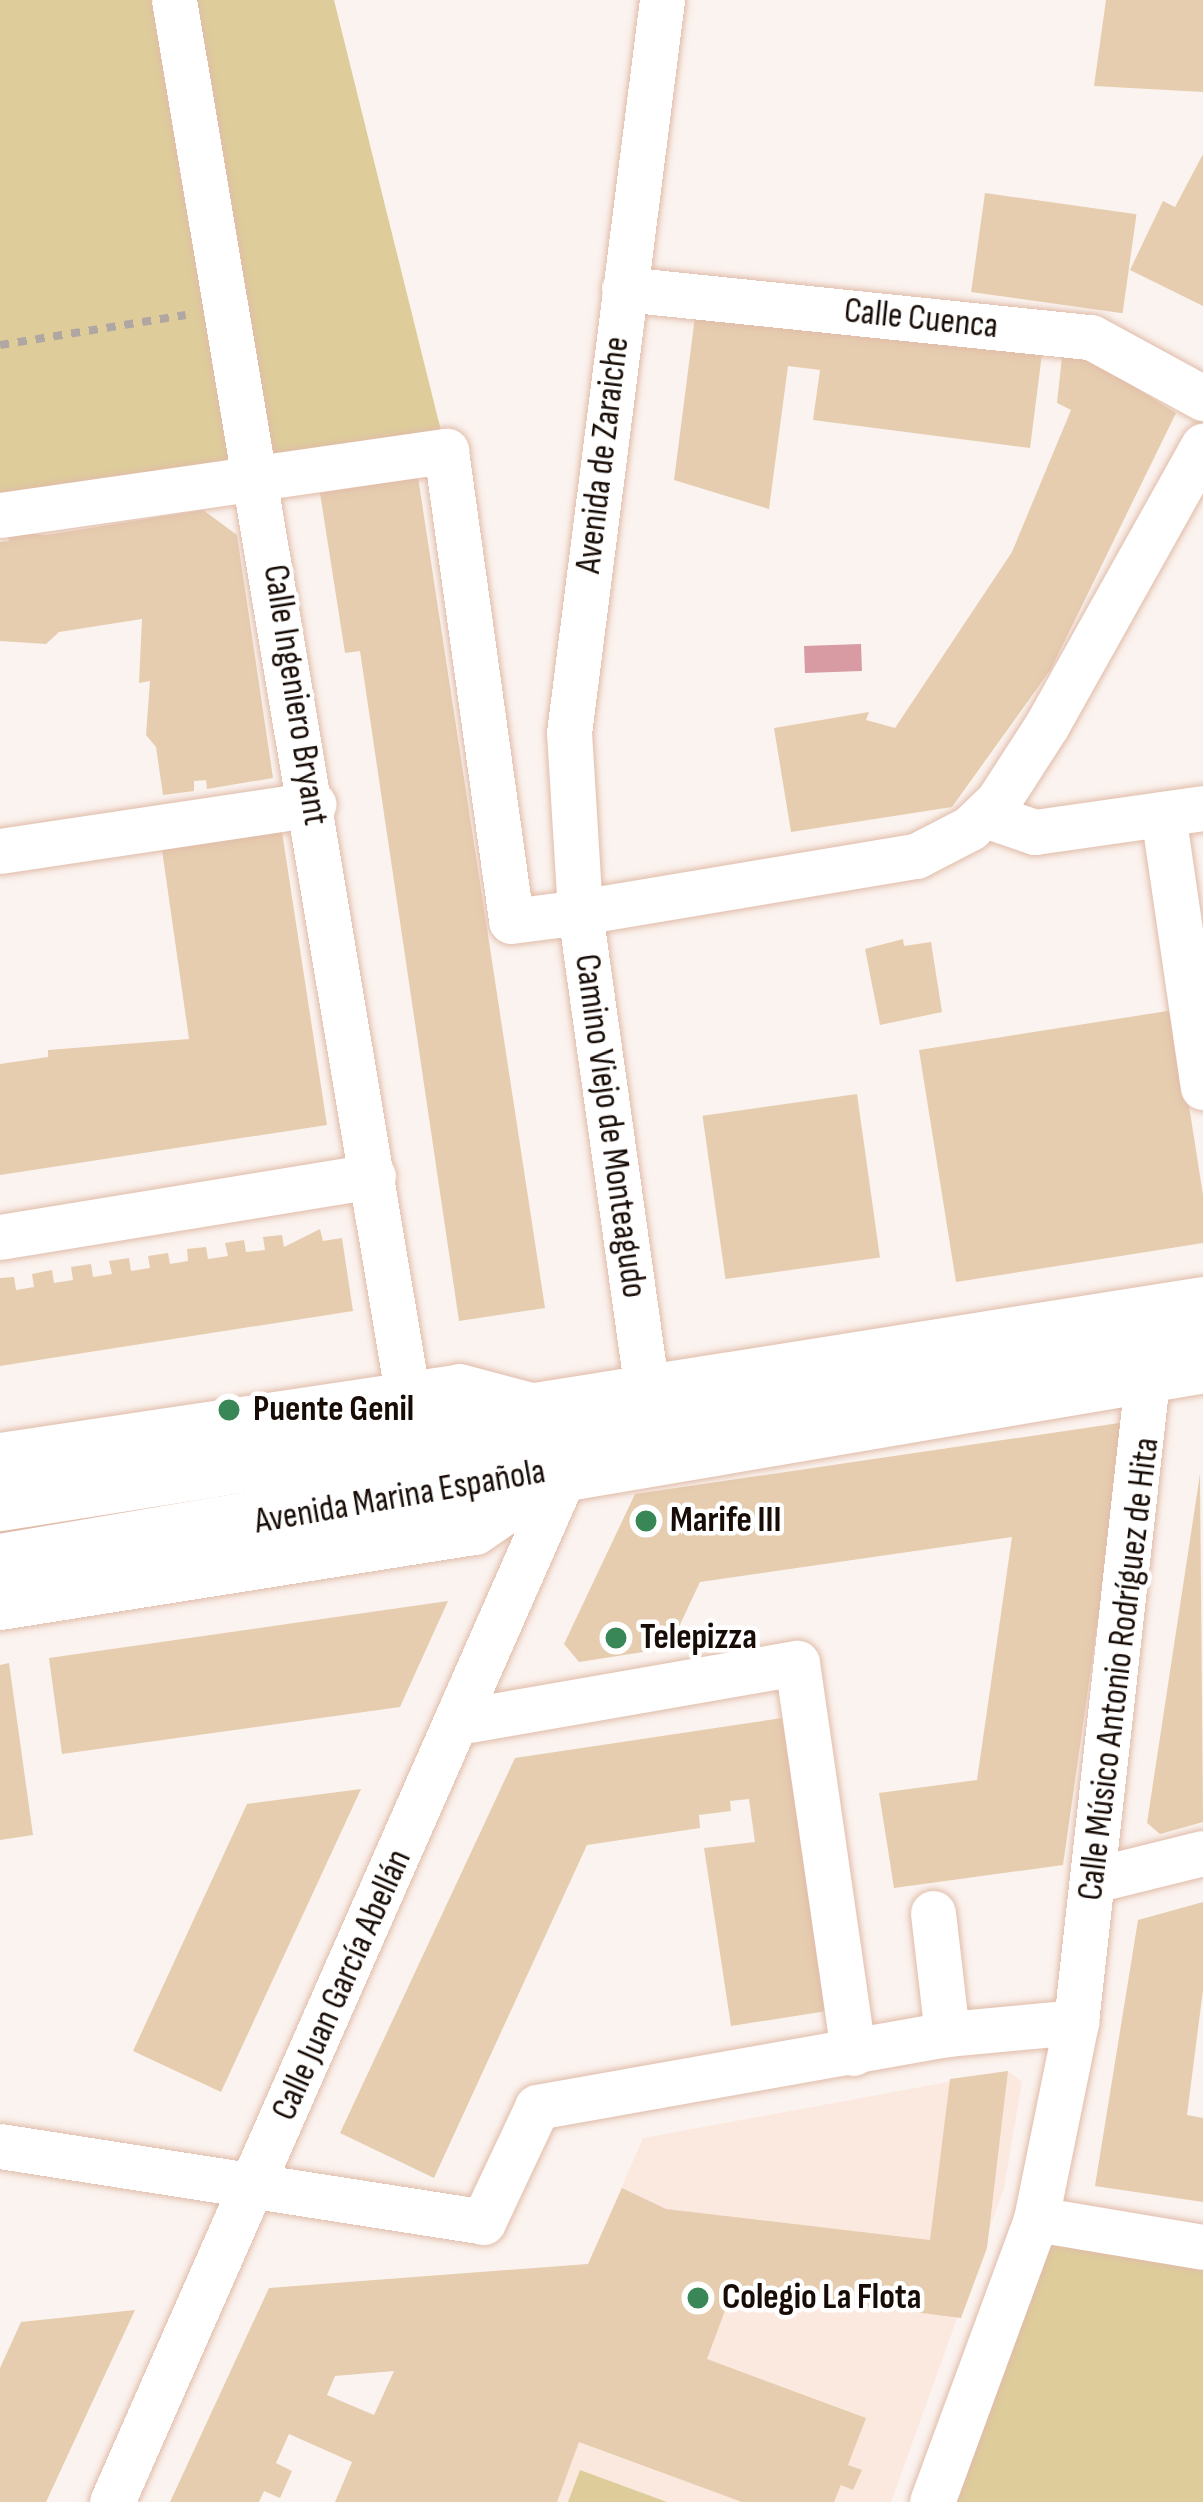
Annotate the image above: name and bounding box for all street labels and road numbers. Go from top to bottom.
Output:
street label: Calle Cuenca [842,289,1000,349]
street label: Avenida de Zaraiche [567,334,639,576]
street label: Calle Ingeniero Bryant [253,562,337,828]
street label: Camino Viejo de Monteagudo [564,951,656,1301]
street label: Calle Músico Antonio Rodríguez de Hita [1069,1435,1169,1903]
street label: Avenida Marina Española [251,1450,549,1544]
street label: Calle Juan García Abellán [263,1843,421,2127]

